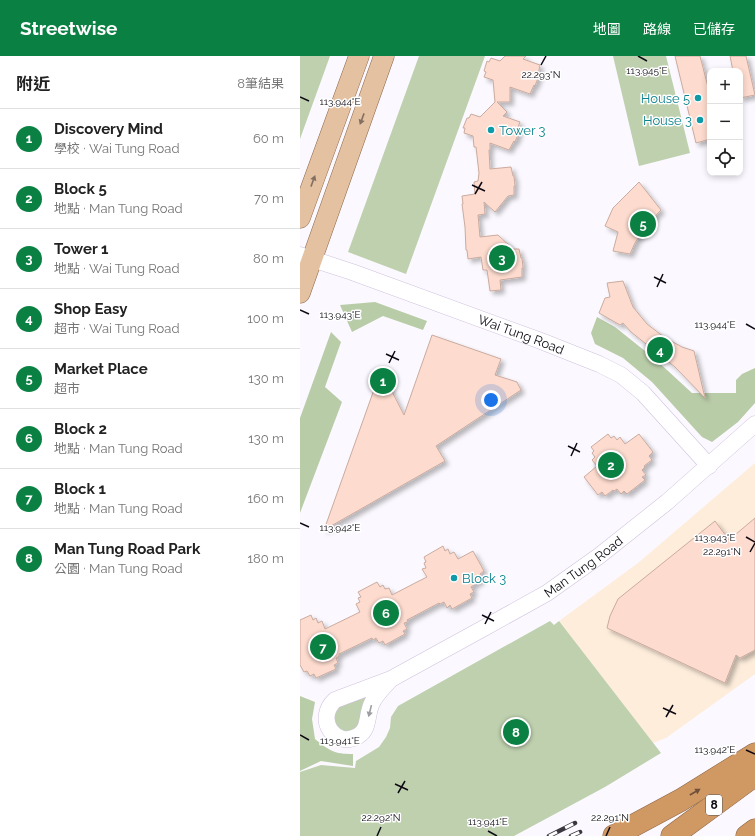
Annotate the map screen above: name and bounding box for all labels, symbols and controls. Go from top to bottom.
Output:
text: Streetwise [20,17,117,39]
text: 地圖 [593,21,621,37]
text: 路線 [643,21,671,37]
text: 已儲存 [693,21,735,37]
text: 113.945°E [626,65,668,76]
map controls [707,68,743,176]
button: + [707,68,743,104]
text: 22.293°N [522,69,560,80]
text: 附近 [16,74,50,94]
text: 8筆結果 [237,76,284,91]
place label: House 5 [641,91,690,106]
marker: House 5 [693,93,703,103]
text: 113.944°E [319,96,361,107]
button: − [707,104,743,140]
place label: House 3 [643,113,692,128]
one-way arrow [359,114,365,126]
marker: House 3 [695,115,705,125]
text: Discovery Mind [54,120,163,138]
place label: Tower 3 [499,123,546,138]
marker: Tower 3 [486,125,496,135]
text: 1 [26,131,32,146]
text: 60 m [253,131,284,146]
button: locate [707,140,743,176]
text: 學校 · Wai Tung Road [54,141,180,156]
one-way arrow [311,175,317,187]
text: Block 5 [54,180,107,198]
text: 2 [25,191,33,206]
text: 70 m [254,191,284,206]
text: 地點 · Man Tung Road [54,201,183,216]
pin: 5 [630,209,656,239]
text: Tower 1 [54,240,108,258]
pin: 3 [489,243,515,273]
text: 3 [25,251,33,266]
text: 80 m [253,251,284,266]
text: 地點 · Wai Tung Road [54,261,180,276]
text: Shop Easy [54,300,128,318]
text: 113.943°E [320,309,360,320]
text: 4 [25,311,33,326]
text: 100 m [247,311,284,326]
street label: Wai Tung Road [476,312,566,357]
text: 113.944°E [694,319,736,330]
text: 超市 · Wai Tung Road [54,321,180,336]
pin: 4 [647,335,673,365]
text: Market Place [54,360,148,378]
pin: 1 [370,366,396,396]
text: 5 [25,371,33,386]
text: 130 m [248,371,284,386]
text: 超市 [54,381,80,396]
your location [481,390,501,410]
text: Block 2 [54,420,107,438]
text: 6 [25,431,33,446]
text: 130 m [248,431,284,446]
text: 地點 · Man Tung Road [54,441,183,456]
pin: 2 [598,450,624,480]
text: Block 1 [54,480,106,498]
text: 7 [25,491,33,506]
text: 160 m [247,491,284,506]
text: 地點 · Man Tung Road [54,501,183,516]
text: 113.942°E [320,522,360,533]
text: 113.943°E [695,532,735,543]
street label: Man Tung Road [541,533,626,601]
text: Man Tung Road Park [54,540,200,558]
text: 22.291°N [703,546,741,557]
text: 8 [25,551,33,566]
text: 180 m [248,551,284,566]
text: 公園 · Man Tung Road [54,561,183,576]
place label: Block 3 [462,571,506,586]
marker: Block 3 [449,573,459,583]
pin: 6 [373,598,399,628]
pin: 7 [310,632,336,662]
one-way arrow [366,705,372,717]
pin: 8 [503,717,529,747]
text: 113.941°E [320,735,360,746]
text: 113.942°E [695,744,735,755]
one-way arrow [689,789,701,796]
road number: 8 [706,795,722,815]
text: 22.292°N [362,812,400,823]
text: 22.291°N [591,812,629,823]
text: 113.941°E [468,816,508,827]

